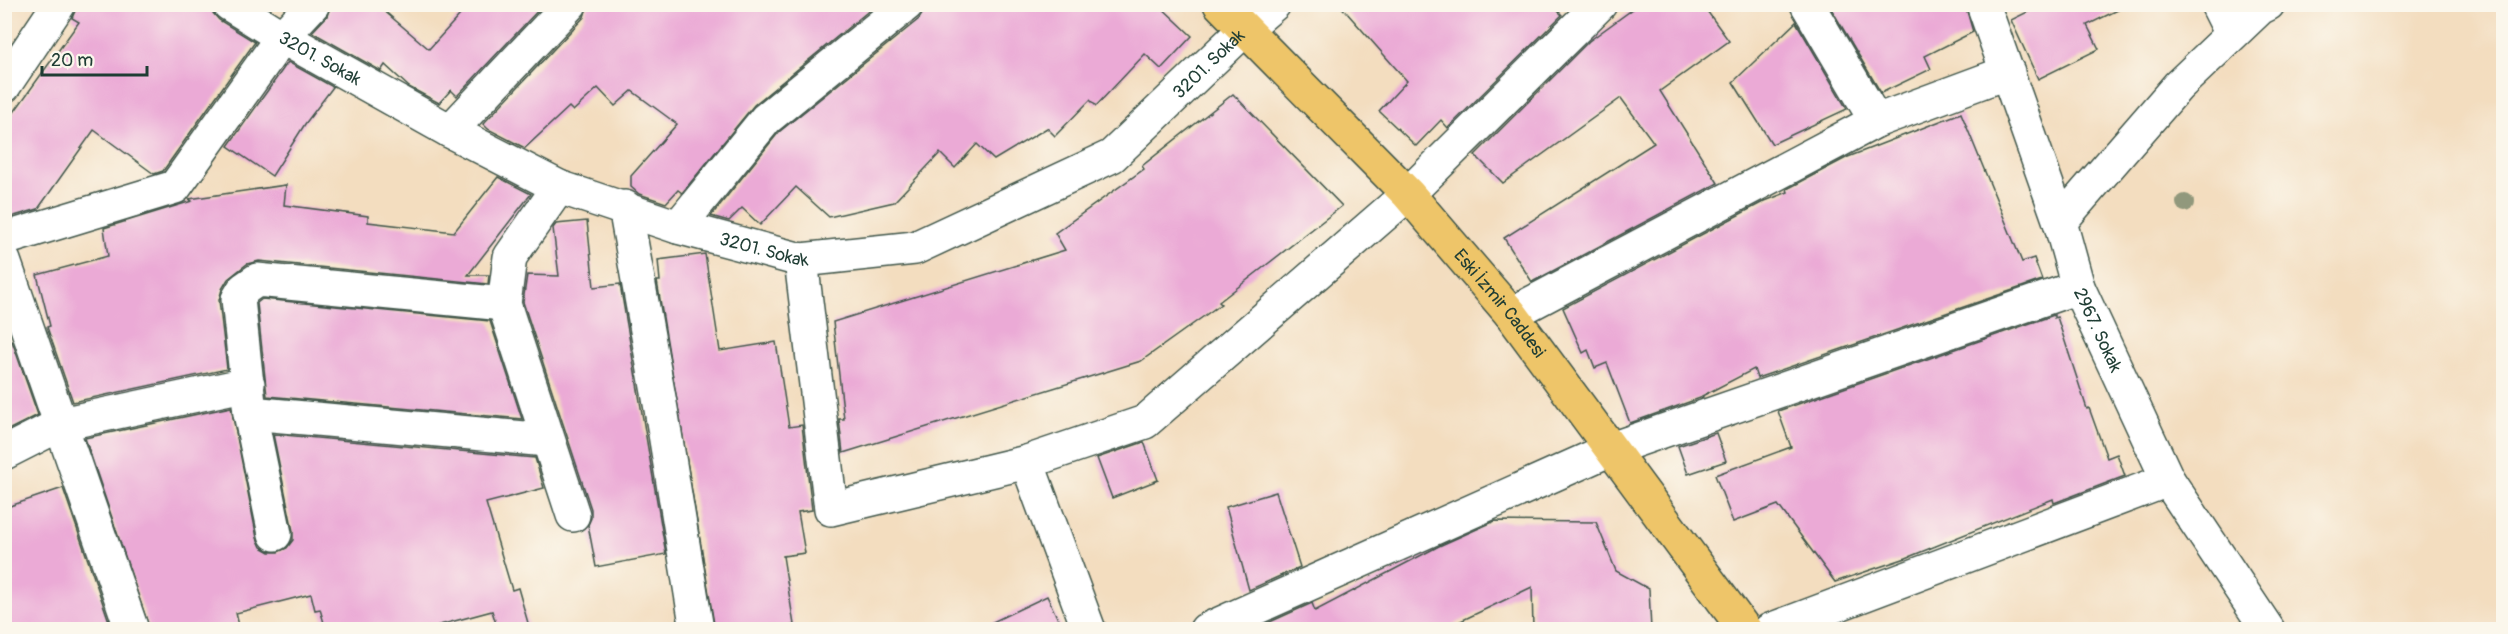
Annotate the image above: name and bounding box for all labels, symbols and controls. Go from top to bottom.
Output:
street label: 3201. Sokak [1168,24,1250,104]
street label: 3201. Sokak [275,26,365,91]
scale bar [42,39,147,77]
text: 20 m [51,49,93,72]
street label: 3201. Sokak [717,228,810,272]
street label: Eski İzmir Caddesi [1448,244,1550,362]
street label: 2967. Sokak [2068,284,2127,376]

